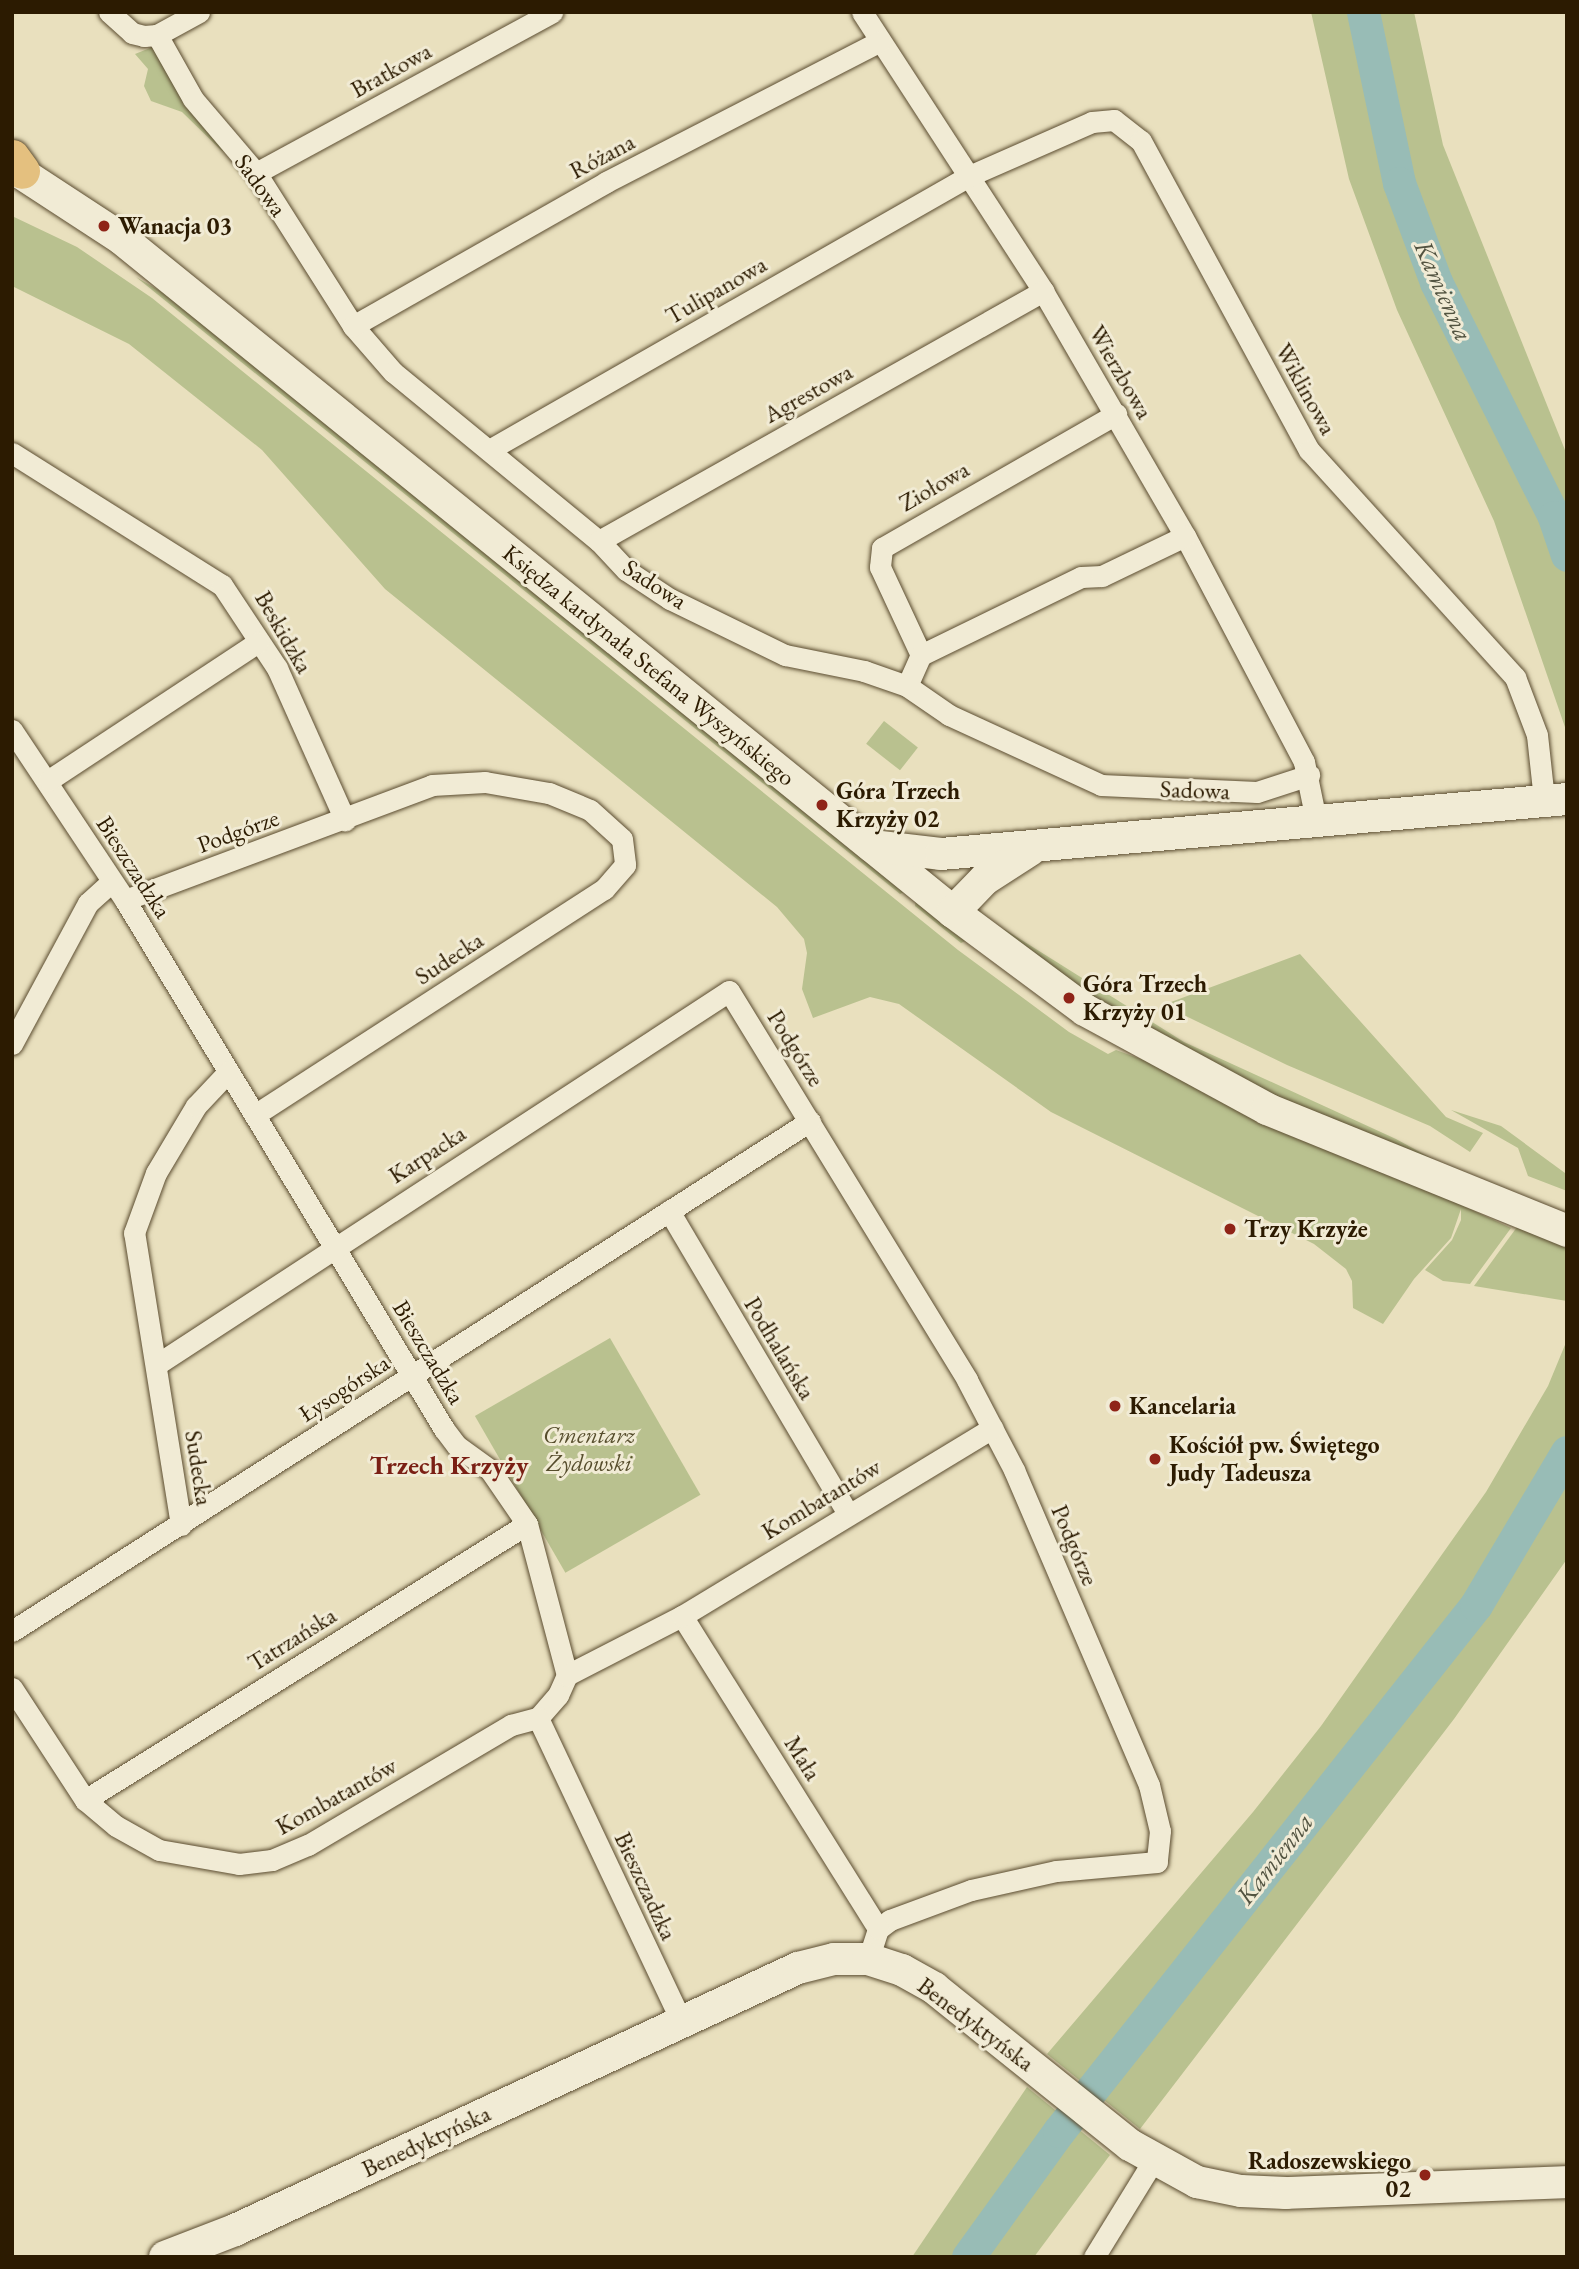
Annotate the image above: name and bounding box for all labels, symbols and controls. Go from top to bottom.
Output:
street label: Bratkowa [346,36,436,104]
street label: Różana [565,127,639,185]
street label: Sadowa [229,148,293,222]
place label: Wanacja 03 [118,212,232,240]
marker: Wanacja 03 [96,218,112,234]
water label: Kamienna [1407,236,1479,346]
street label: Tulipanowa [660,250,772,330]
street label: Wierzbowa [1083,320,1159,424]
street label: Wiklinowa [1269,338,1343,440]
street label: Agrestowa [759,357,857,429]
street label: Ziołowa [894,455,974,517]
street label: Księdza kardynała Stefana Wyszyńskiego [497,538,801,792]
street label: Sadowa [618,553,692,615]
street label: Beskidzka [249,586,319,678]
street label: Sadowa [1159,774,1231,806]
place label: Góra Trzech Krzyży 02 [836,777,960,833]
marker: Góra Trzech Krzyży 02 [814,797,830,813]
street label: Podgórze [193,803,283,859]
street label: Bieszczadzka [90,811,178,923]
street label: Sudecka [409,925,489,991]
place label: Góra Trzech Krzyży 01 [1083,970,1207,1026]
marker: Góra Trzech Krzyży 01 [1061,990,1077,1006]
street label: Podgórze [761,1004,831,1092]
street label: Karpacka [383,1118,471,1190]
place label: Trzy Krzyże [1244,1215,1368,1243]
marker: Trzy Krzyże [1222,1221,1238,1237]
street label: Podhalańska [738,1291,822,1405]
street label: Bieszczadzka [387,1295,471,1409]
street label: Łysogórska [293,1348,395,1428]
place label: Kancelaria [1129,1392,1236,1420]
marker: Kancelaria [1107,1398,1123,1414]
park label: Cmentarz Żydowski [543,1421,635,1477]
street label: Sudecka [179,1428,219,1508]
place label: Kościół pw. Świętego Judy Tadeusza [1169,1431,1380,1487]
district label: Trzech Krzyży [370,1450,528,1482]
marker: Kościół pw. Świętego Judy Tadeusza [1147,1451,1163,1467]
street label: Kombatantów [756,1452,886,1546]
street label: Podgórze [1045,1500,1105,1590]
street label: Tatrzańska [243,1601,341,1677]
street label: Mała [778,1730,828,1786]
street label: Kombatantów [271,1751,401,1841]
water label: Kamienna [1230,1807,1320,1911]
street label: Bieszczadzka [608,1827,684,1945]
street label: Benedyktyńska [912,1971,1040,2077]
street label: Benedyktyńska [357,2099,495,2183]
place label: Radoszewskiego 02 [1248,2147,1411,2203]
marker: Radoszewskiego 02 [1417,2167,1433,2183]

